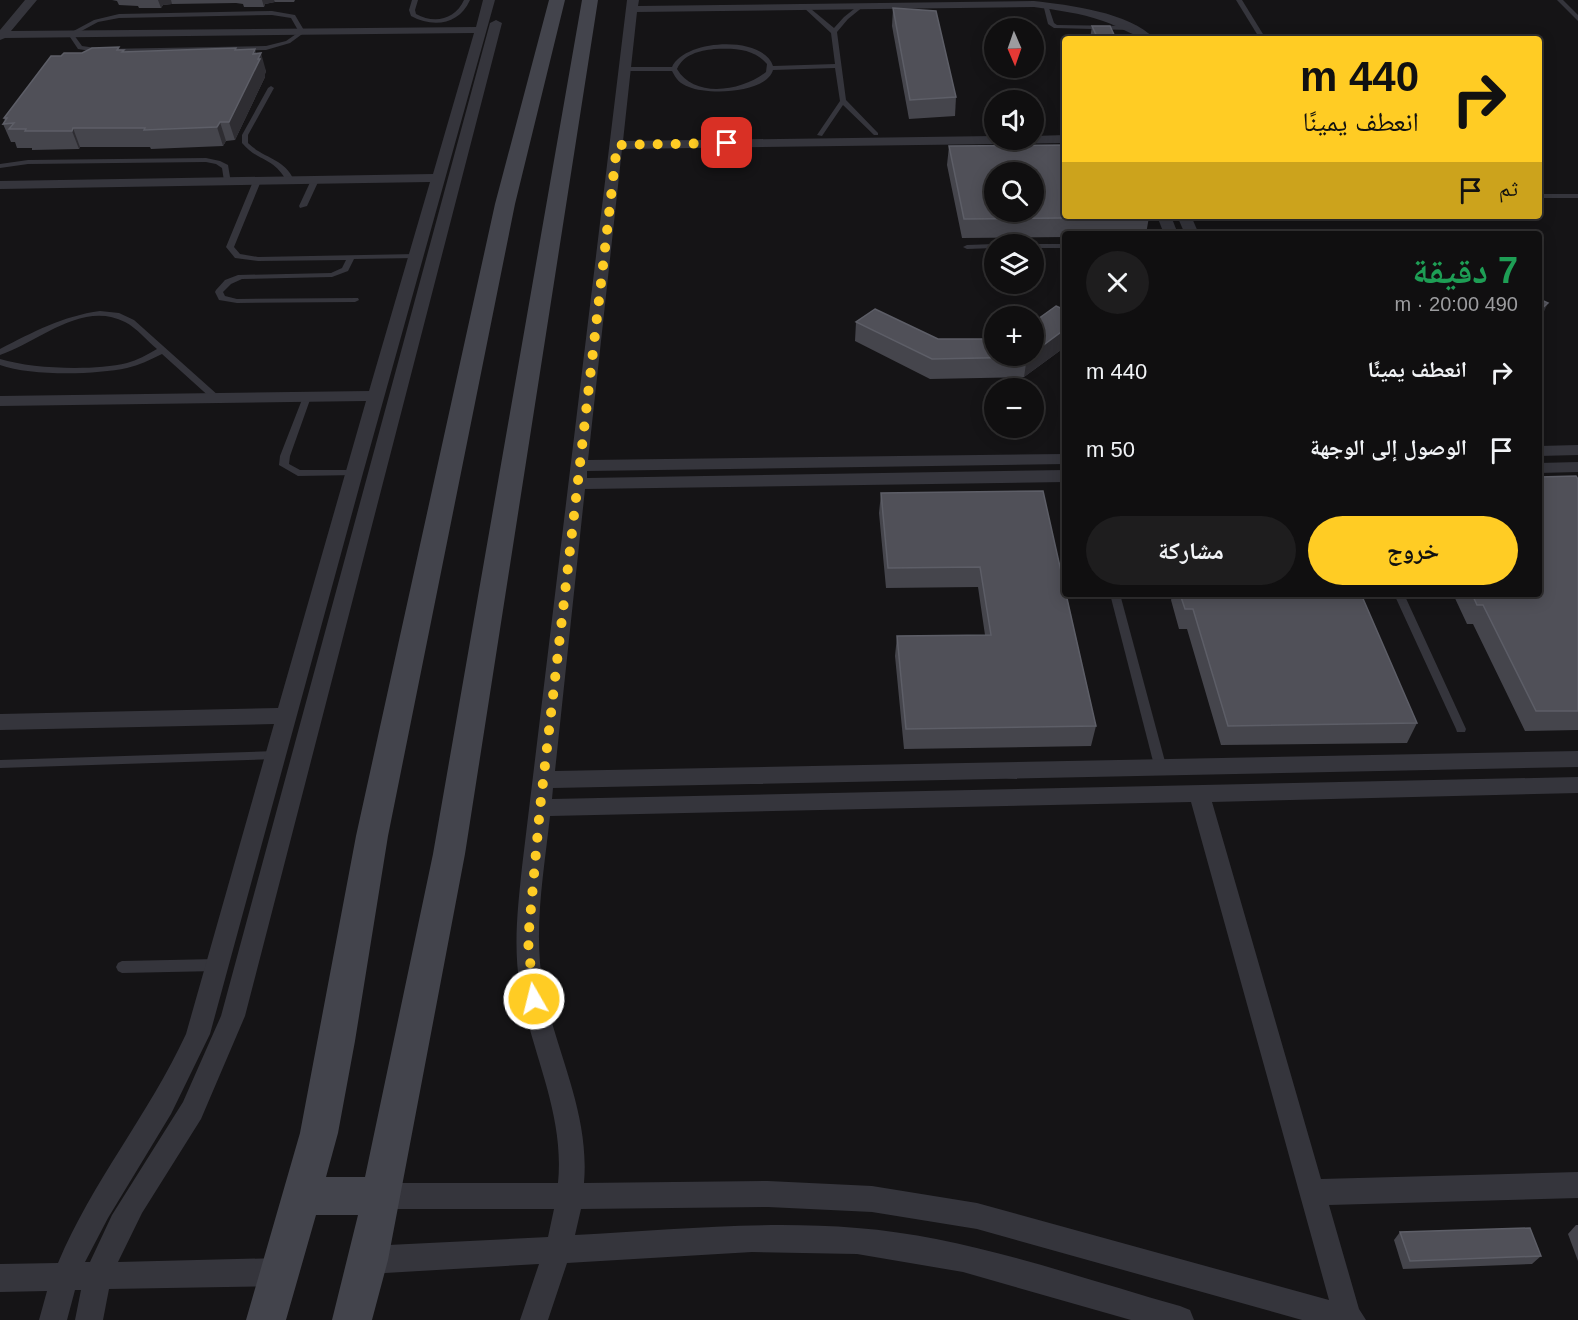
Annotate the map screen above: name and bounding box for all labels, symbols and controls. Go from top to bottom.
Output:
north arrow [984,18,1044,78]
map controls [984,18,1044,438]
text: 440 m [1300,53,1419,100]
icon: right [1440,60,1518,138]
button: sound [984,90,1044,150]
text: انعطف يمينًا [1303,107,1419,137]
pin [701,117,752,168]
icon: arrive [710,126,743,159]
button: search [984,162,1044,222]
icon: arrive [1454,174,1487,207]
text: ثم [1499,176,1518,201]
button: layers [984,234,1044,294]
text: 7 دقيقة [1412,250,1518,291]
button: close [1086,251,1149,314]
text: 490 m · 20:00 [1395,293,1518,315]
button: + [984,306,1044,366]
icon: right [1485,356,1518,389]
text: انعطف يمينًا [1368,357,1467,382]
text: 440 m [1086,359,1147,384]
button: − [984,378,1044,438]
icon: arrive [1485,434,1518,467]
text: الوصول إلى الوجهة [1310,435,1467,460]
text: 50 m [1086,437,1135,462]
button: مشاركة [1086,516,1296,585]
button: خروج [1308,516,1518,585]
position arrow [502,967,566,1031]

